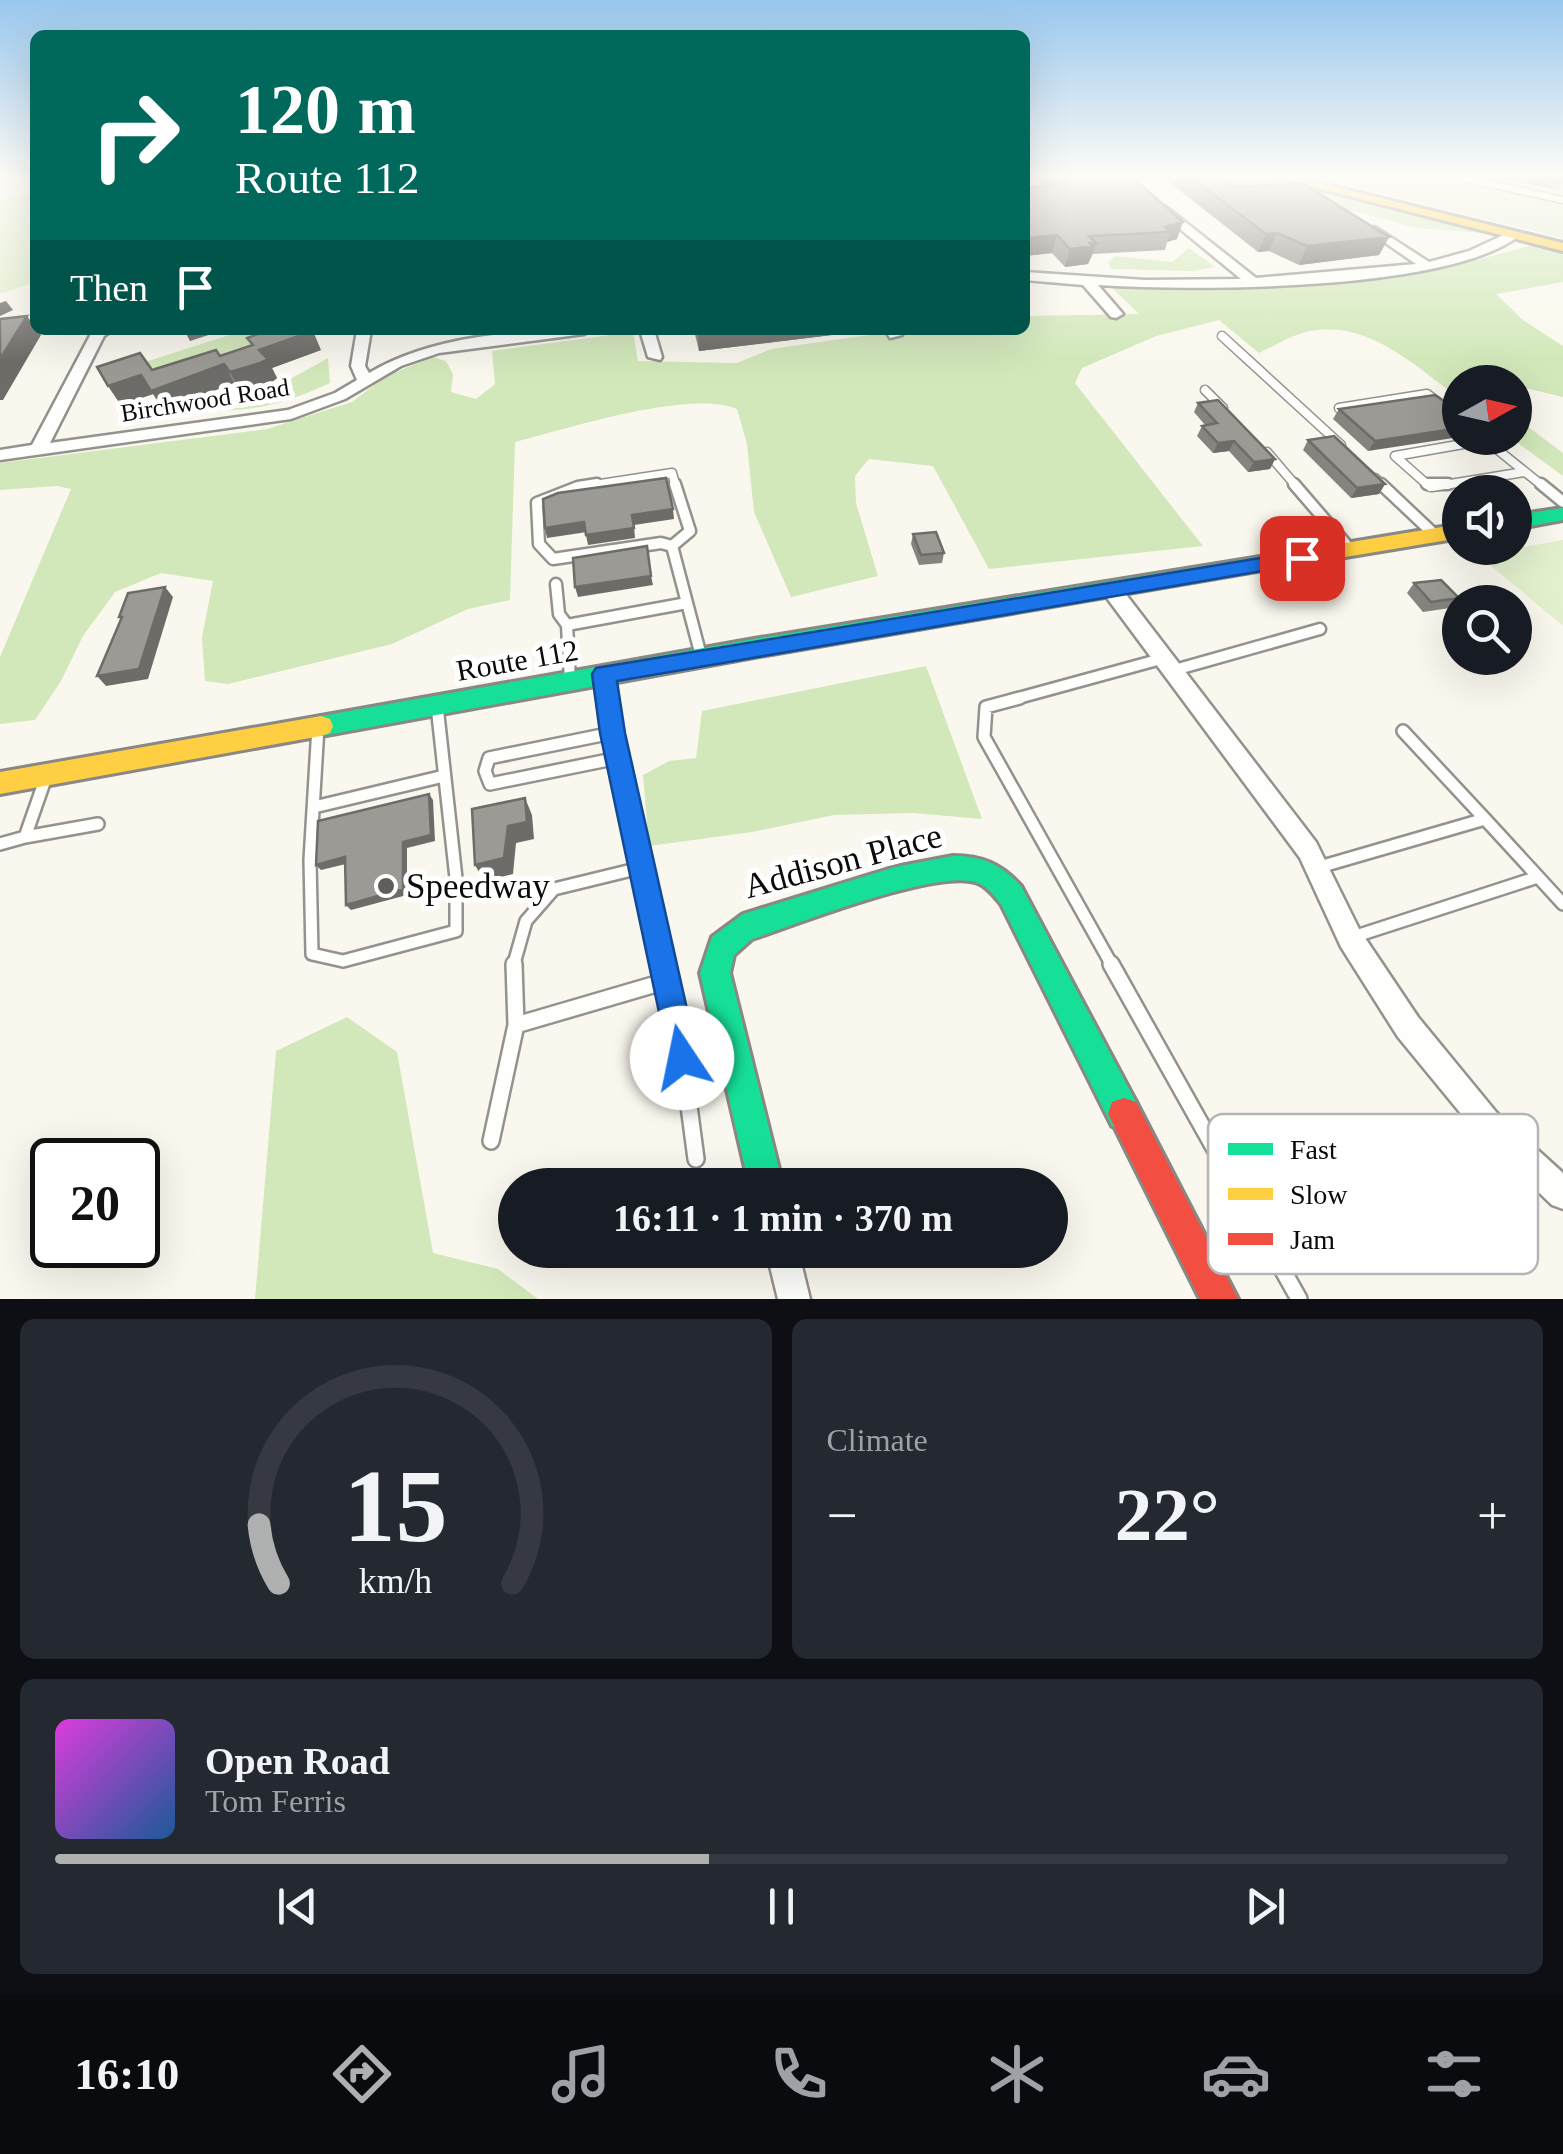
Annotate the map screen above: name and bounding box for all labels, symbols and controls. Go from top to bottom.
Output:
icon: right [70,70,200,200]
text: 120 m [235,71,416,148]
text: Route 112 [235,153,420,203]
icon: arrive [168,260,223,315]
text: Then [70,267,148,309]
north arrow [1442,365,1532,455]
map controls [1442,365,1532,675]
street label: Birchwood Road [119,373,292,427]
button: sound [1442,475,1532,565]
pin [1260,516,1345,601]
icon: arrive [1275,531,1330,586]
button: search [1442,585,1532,675]
street label: Route 112 [454,633,580,687]
street label: Addison Place [740,816,946,906]
place label: Speedway [406,867,550,906]
marker: Speedway [375,875,397,897]
position arrow [630,1006,734,1110]
legend [1208,1114,1538,1274]
text: Fast [1290,1134,1337,1165]
speed limit sign: 20 [30,1138,160,1268]
text: Slow [1290,1179,1348,1210]
text: 16:11 · 1 min · 370 m [613,1197,953,1239]
text: Jam [1290,1224,1335,1255]
text: Climate [827,1422,928,1458]
text: 15 [344,1448,448,1563]
text: 22° [1115,1473,1220,1556]
text: − [827,1485,858,1546]
text: + [1477,1485,1508,1546]
text: km/h [359,1561,433,1601]
text: Open Road [205,1740,390,1782]
text: Tom Ferris [205,1783,346,1819]
icon: previous [270,1879,325,1934]
icon: pause [754,1879,809,1934]
icon: next [1238,1879,1293,1934]
icon: directions [327,2039,397,2109]
icon: music [546,2039,616,2109]
icon: phone [764,2039,834,2109]
icon: climate [982,2039,1052,2109]
icon: car [1201,2039,1271,2109]
icon: filters [1419,2039,1489,2109]
text: 16:10 [74,2049,179,2099]

